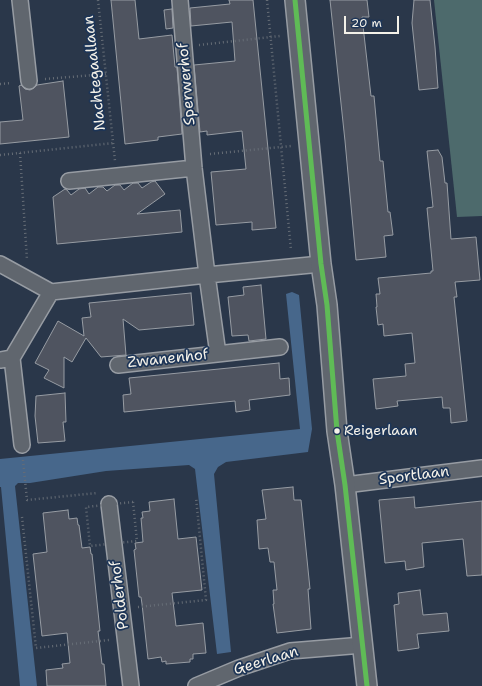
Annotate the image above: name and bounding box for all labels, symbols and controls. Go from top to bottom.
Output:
scale bar [346,8,401,34]
street label: Nachtegaallaan [80,15,110,131]
text: 20 m [351,15,382,31]
street label: Sperwerhof [174,42,200,126]
street label: Zwanenhof [127,346,209,372]
place label: Reigerlaan [344,423,417,439]
marker: Reigerlaan [332,426,342,436]
street label: Sportlaan [378,463,450,489]
street label: Polderhof [107,560,133,630]
street label: Geerlaan [231,643,301,679]

